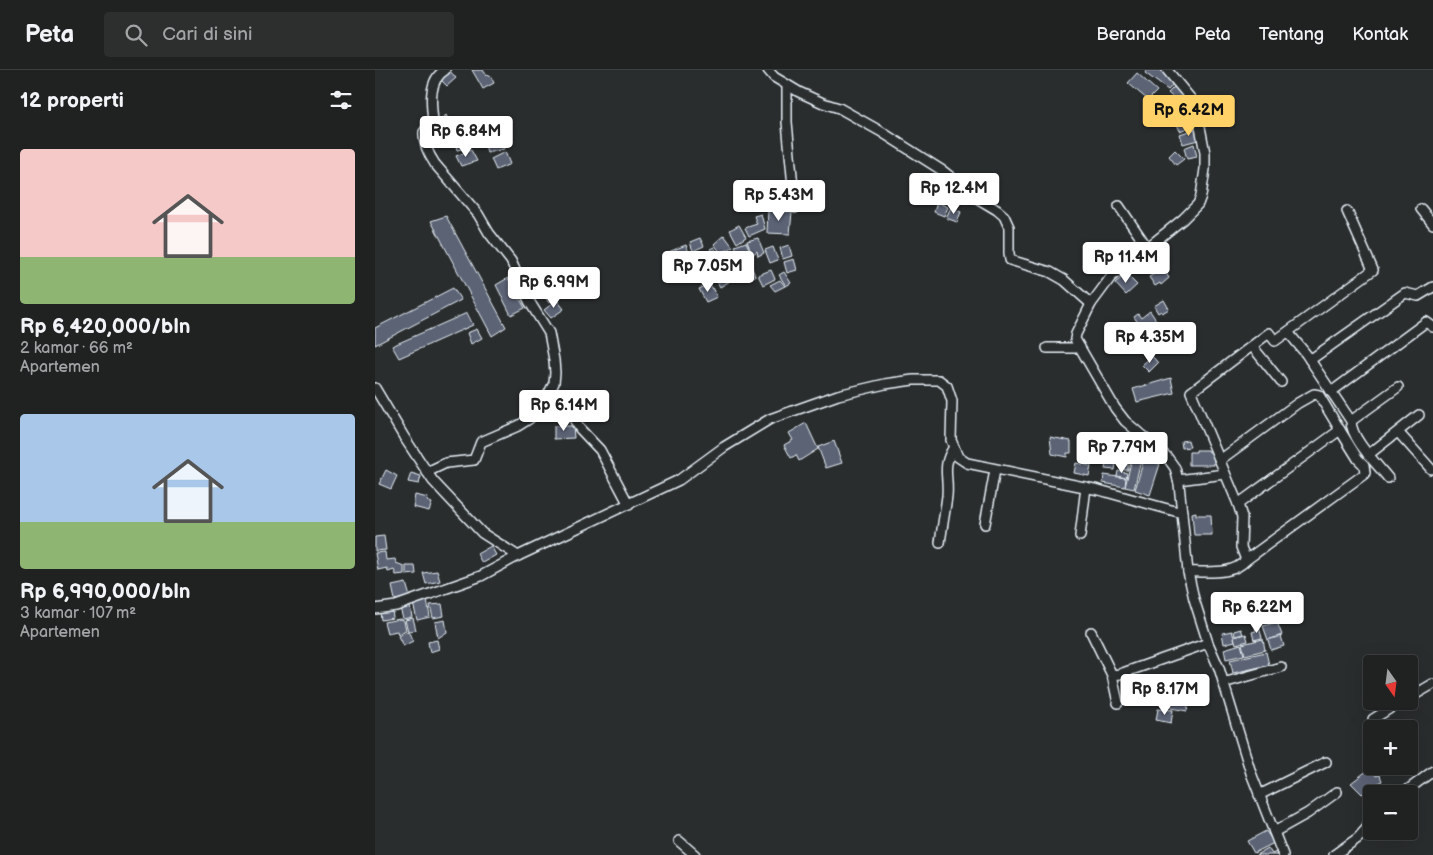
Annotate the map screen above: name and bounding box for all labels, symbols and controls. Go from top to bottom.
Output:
search box [104,12,454,57]
text: Peta [25,20,74,49]
icon: search [122,21,150,49]
text: Cari di sini [162,23,252,46]
text: Beranda [1096,24,1166,45]
text: Peta [1194,24,1231,45]
text: Tentang [1259,24,1324,45]
text: Kontak [1352,24,1408,45]
icon: filters [327,86,355,114]
text: 12 properti [20,88,124,113]
pin: Rp 6.42M [1137,94,1241,137]
text: Rp 6.42M [1154,101,1224,120]
pin: Rp 6.84M [414,116,518,158]
text: Rp 6.84M [431,122,501,141]
pin: Rp 12.4M [902,172,1006,215]
text: Rp 12.4M [920,179,988,198]
pin: Rp 5.43M [727,180,831,222]
icon: home [143,181,233,271]
text: Rp 5.43M [744,186,814,205]
pin: Rp 11.4M [1074,242,1178,284]
text: Rp 11.4M [1094,248,1158,267]
pin: Rp 7.05M [656,250,760,293]
text: Rp 7.05M [673,257,743,276]
pin: Rp 6.99M [502,266,606,309]
text: Rp 6.99M [519,273,589,292]
text: Rp 6,420,000/bln [20,314,190,339]
pin: Rp 4.35M [1098,322,1202,364]
text: Rp 4.35M [1115,328,1185,347]
text: 2 kamar · 66 m² [20,339,133,358]
text: Apartemen [20,358,100,377]
pin: Rp 6.14M [512,390,616,432]
text: Rp 6.14M [530,396,598,415]
pin: Rp 7.79M [1070,432,1174,474]
text: Rp 7.79M [1088,438,1156,457]
icon: home [143,446,233,536]
text: Rp 6,990,000/bln [20,579,190,604]
pin: Rp 6.22M [1205,592,1309,634]
text: Rp 6.22M [1222,598,1292,617]
text: 3 kamar · 107 m² [20,604,136,623]
text: Apartemen [20,623,100,642]
north arrow [1363,655,1417,710]
map controls [1363,655,1418,840]
pin: Rp 8.17M [1113,674,1217,716]
text: Rp 8.17M [1132,680,1198,699]
button: + [1363,720,1418,775]
button: − [1363,785,1418,840]

